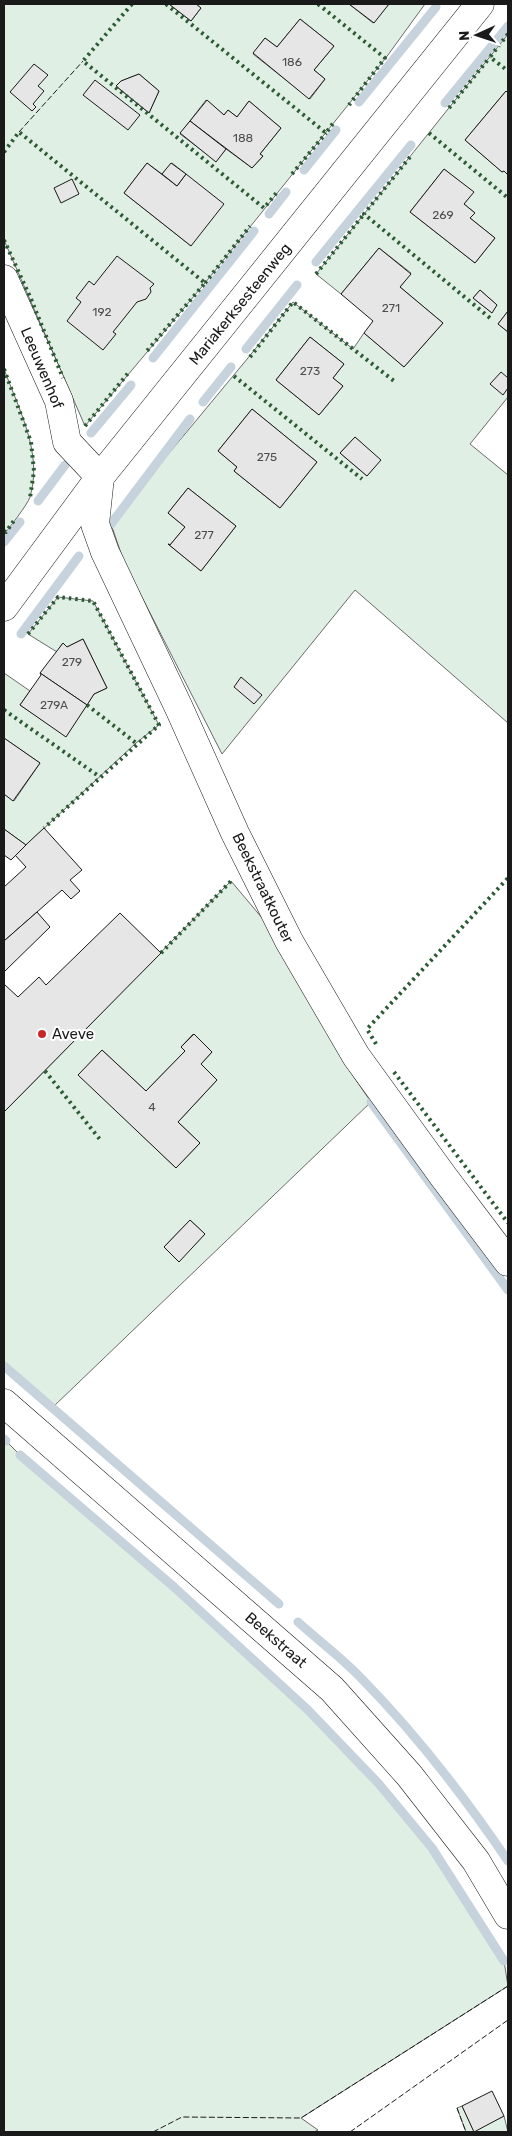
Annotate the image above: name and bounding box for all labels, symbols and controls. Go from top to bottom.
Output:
north arrow [452,10,502,60]
text: N [456,30,473,41]
house number: 186 [282,55,302,69]
house number: 188 [233,131,253,145]
house number: 269 [432,208,454,222]
street label: Mariakerksesteenweg [185,240,295,368]
house number: 271 [382,301,400,315]
house number: 192 [92,305,112,319]
street label: Leeuwenhof [17,325,67,412]
house number: 273 [300,364,320,378]
house number: 275 [257,450,277,464]
house number: 277 [194,528,214,542]
house number: 279 [62,655,82,669]
house number: 279A [40,698,68,712]
street label: Beekstraatkouter [228,830,298,947]
place label: Aveve [52,1025,94,1043]
marker: Aveve [36,1028,48,1040]
house number: 4 [148,1100,156,1114]
street label: Beekstraat [241,1608,311,1672]

